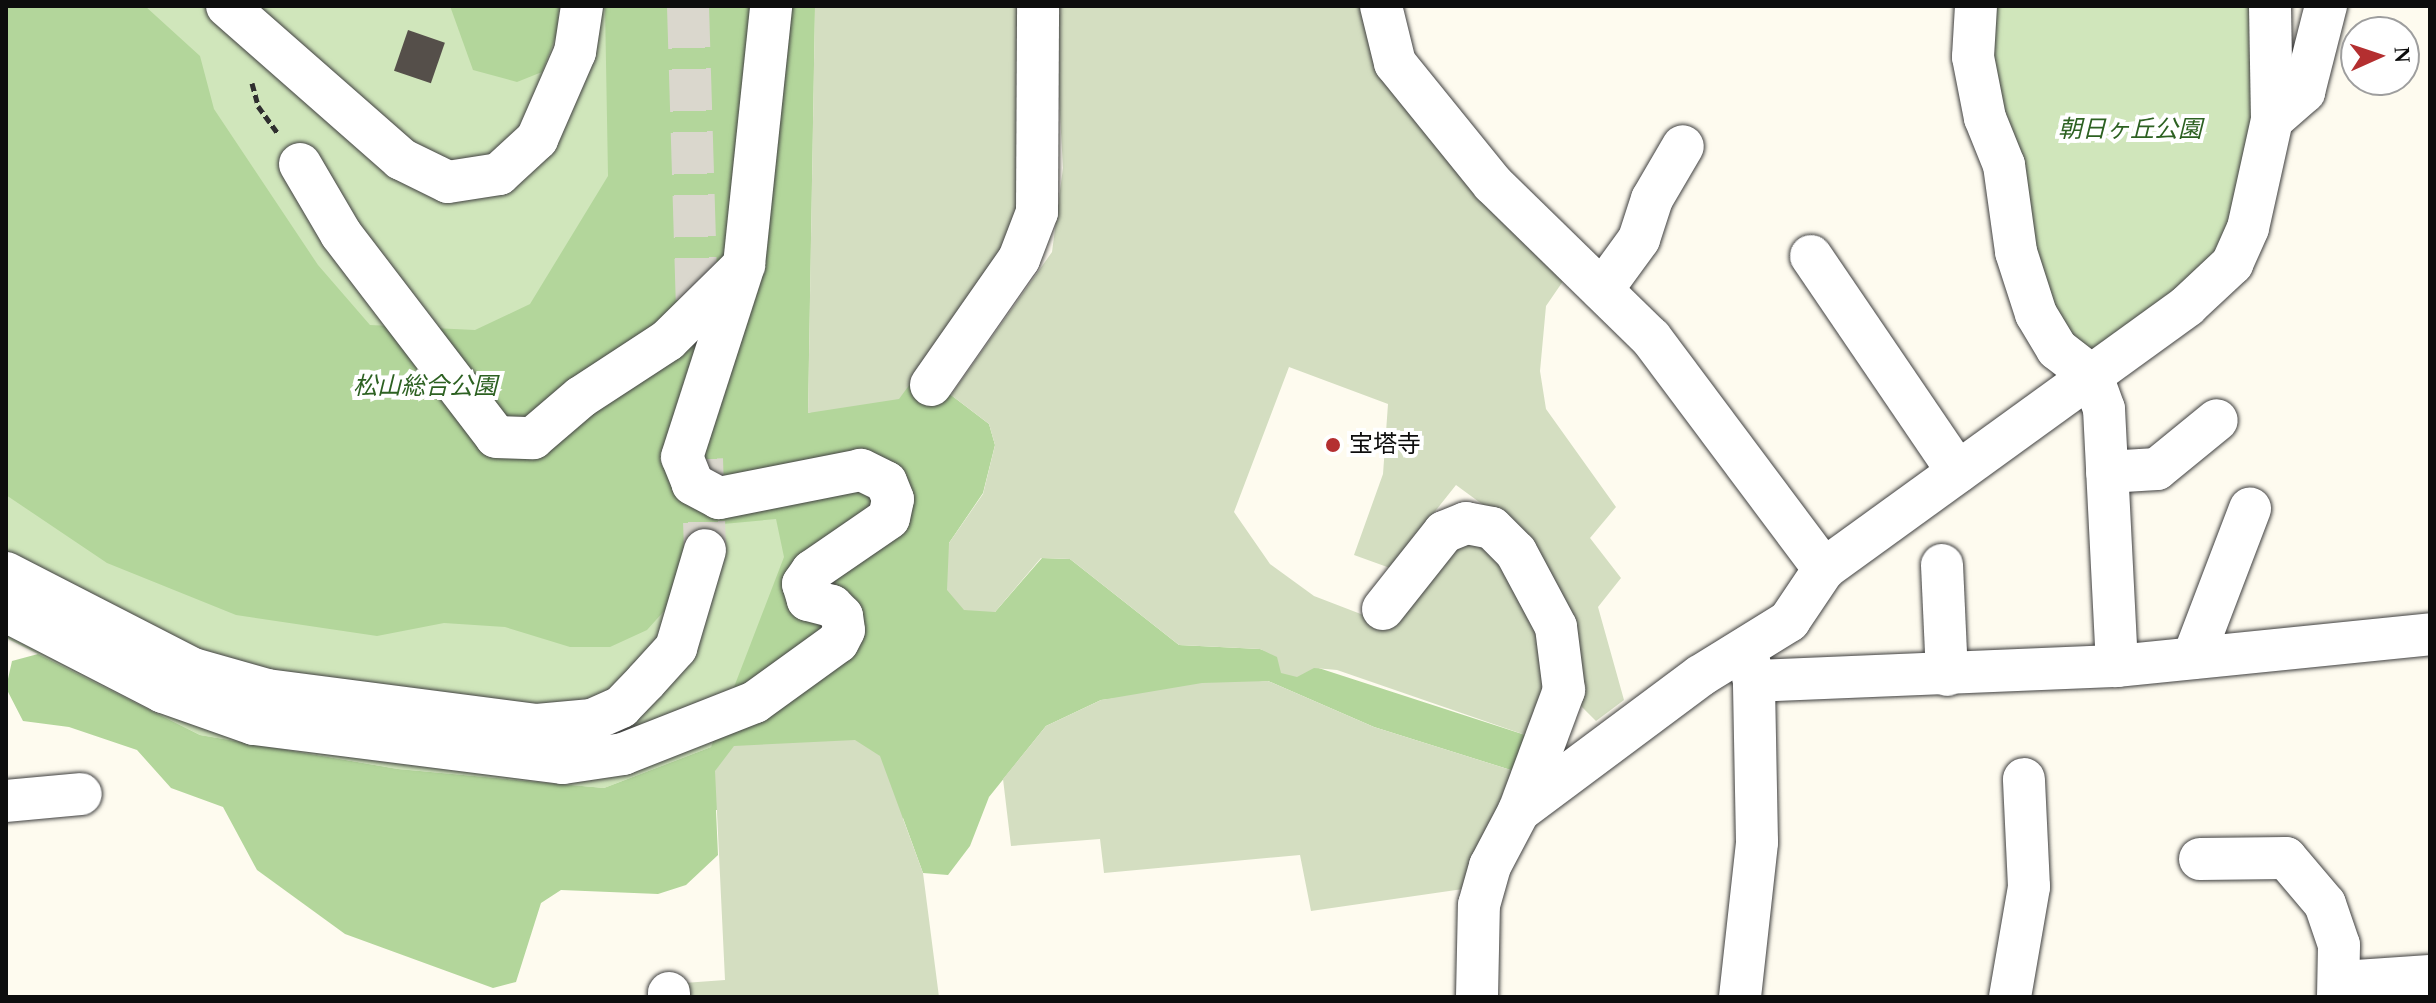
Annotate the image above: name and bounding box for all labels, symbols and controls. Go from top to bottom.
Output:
north arrow [2340,16,2420,96]
text: N [2390,46,2415,63]
park label: 朝日ヶ丘公園 [2058,116,2202,144]
park label: 松山総合公園 [353,373,497,401]
place label: 宝塔寺 [1349,431,1421,459]
marker: 宝塔寺 [1324,436,1342,454]

